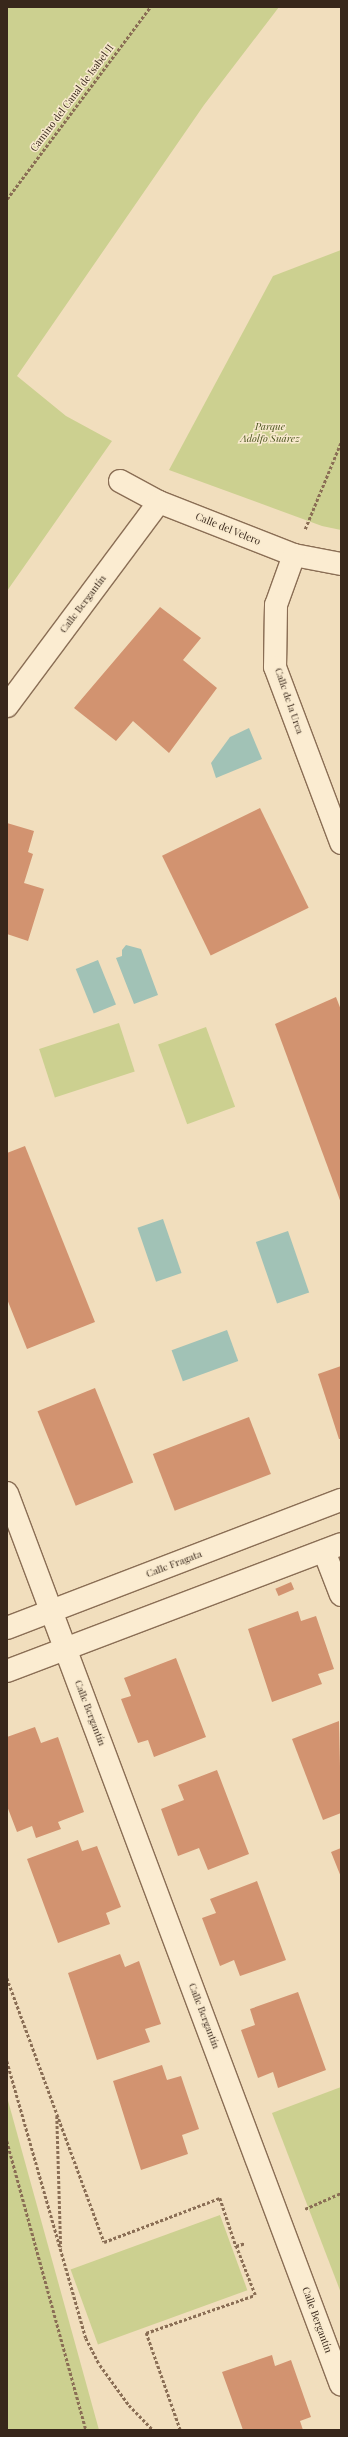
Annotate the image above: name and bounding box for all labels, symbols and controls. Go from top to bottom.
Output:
street label: Camino del Canal de Isabel II [28,42,116,154]
park label: Parque Adolfo Suárez [240,420,300,444]
street label: Calle del Velero [194,510,262,548]
street label: Calle Bergantín [57,573,109,635]
street label: Calle de la Urca [272,666,306,736]
street label: Calle Fragata [144,1548,204,1580]
street label: Calle Bergantín [72,1678,108,1748]
street label: Calle Bergantín [186,1981,222,2051]
street label: Calle Bergantín [300,2285,334,2355]

